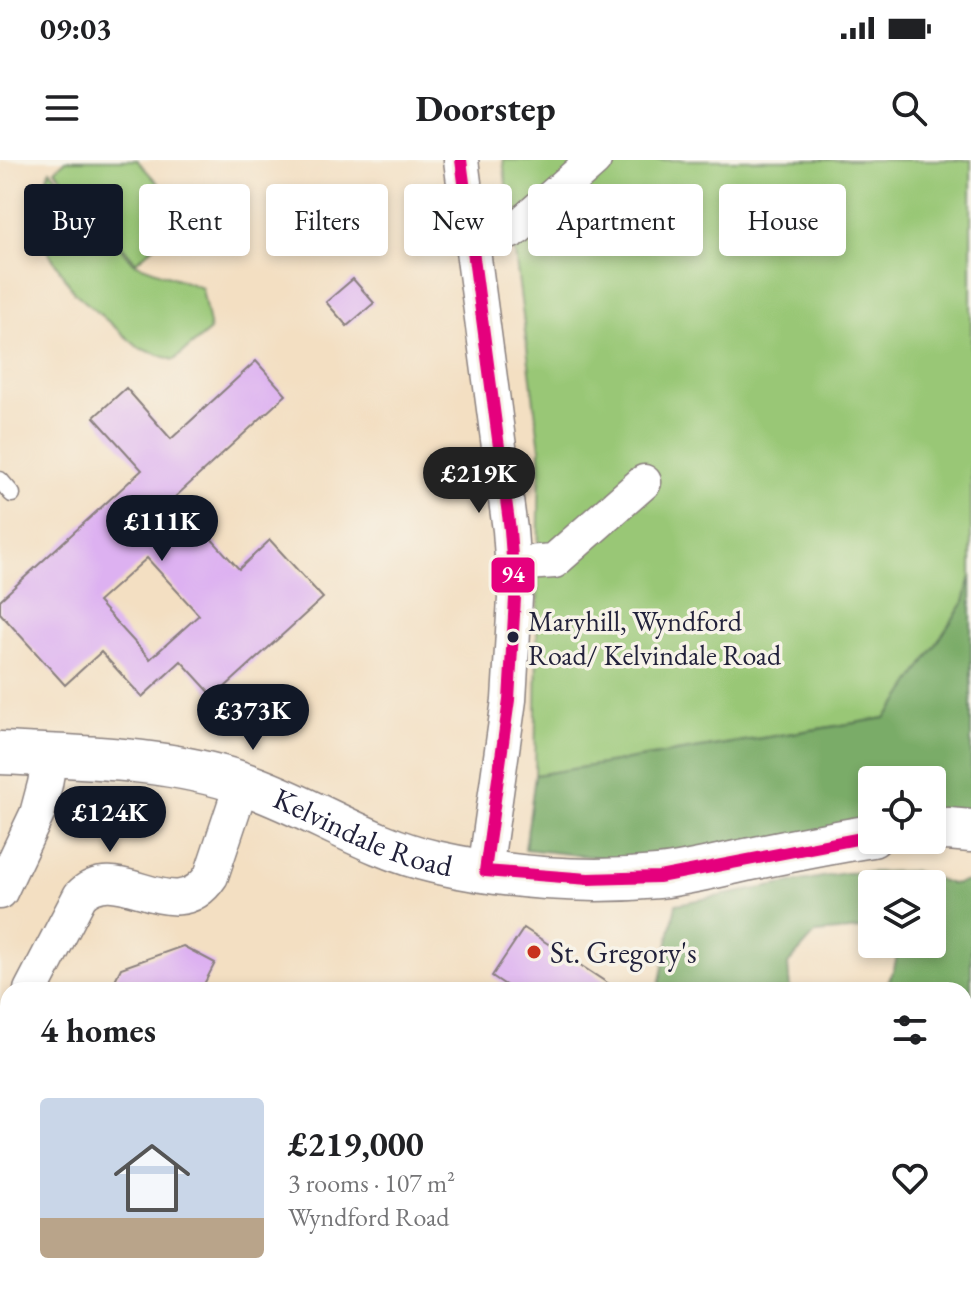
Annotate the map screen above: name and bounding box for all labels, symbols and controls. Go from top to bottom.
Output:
text: 09:03 [40,9,112,48]
text: Doorstep [415,85,556,132]
icon: menu [40,86,84,130]
icon: search [887,86,931,130]
chip: Buy [24,184,123,256]
chip: Rent [139,184,250,256]
chip: Filters [266,184,388,256]
chip: New [404,184,512,256]
chip: Apartment [528,184,703,256]
chip: House [719,184,846,256]
pin: £219K [423,447,535,515]
text: £219K [441,456,517,490]
pin: £111K [106,495,218,563]
text: £111K [124,504,200,538]
line badge: 94 [490,556,536,594]
text: 94 [501,560,525,589]
place label: Maryhill, Wyndford Road/ Kelvindale Road [528,603,782,673]
marker: Maryhill, Wyndford Road/ Kelvindale Road [505,629,521,645]
pin: £373K [197,684,309,752]
text: £373K [215,693,291,727]
map controls [858,766,946,958]
button: locate [858,766,946,854]
street label: Kelvindale Road [268,778,457,885]
pin: £124K [54,786,166,854]
text: £124K [72,795,148,829]
button: layers [858,870,946,958]
place label: St. Gregory's [550,933,697,972]
marker: St. Gregory's [525,943,543,961]
text: 4 homes [40,1008,156,1052]
icon: filters [888,1008,932,1052]
text: £219,000 [288,1122,424,1166]
icon: home [104,1130,200,1226]
icon: heart [888,1156,932,1200]
text: 3 rooms · 107 m² [288,1166,455,1200]
text: Wyndford Road [288,1200,449,1234]

